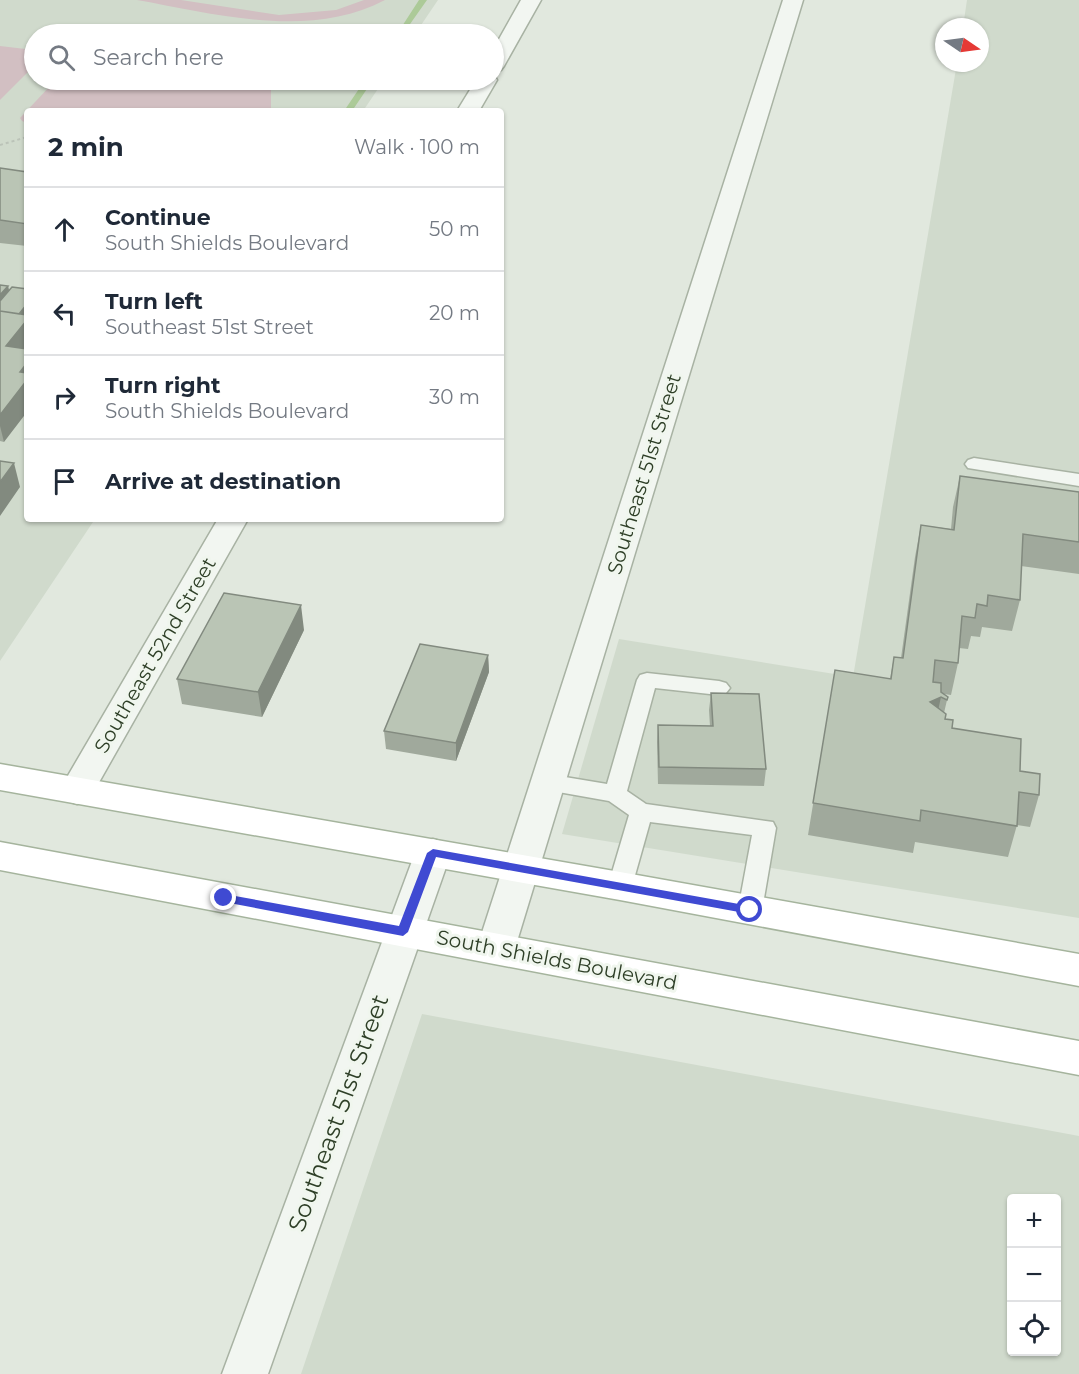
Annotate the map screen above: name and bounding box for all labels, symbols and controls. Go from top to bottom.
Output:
north arrow [935,18,989,72]
search box [24,24,504,90]
icon: search [45,41,78,74]
text: Search here [93,44,224,71]
text: 2 min [48,131,124,163]
text: Walk · 100 m [354,135,480,159]
text: Continue [105,204,211,231]
icon: ahead [48,213,81,246]
text: 50 m [429,217,480,241]
text: South Shields Boulevard [105,231,349,255]
text: Turn left [105,288,203,315]
icon: left [48,297,81,330]
text: 20 m [429,301,480,325]
text: Southeast 51st Street [105,315,314,339]
street label: Southeast 51st Street [602,371,686,577]
text: Turn right [105,372,220,399]
icon: right [48,381,81,414]
text: 30 m [429,385,480,409]
text: South Shields Boulevard [105,399,349,423]
icon: arrive [48,465,81,498]
text: Arrive at destination [105,468,341,495]
street label: Southeast 52nd Street [89,553,221,757]
route end [210,884,236,910]
route start [736,896,762,922]
street label: South Shields Boulevard [435,925,679,995]
street label: Southeast 51st Street [282,990,395,1236]
map controls [1007,1194,1061,1356]
button: + [1007,1194,1061,1248]
button: − [1007,1248,1061,1302]
button: locate [1007,1302,1061,1356]

